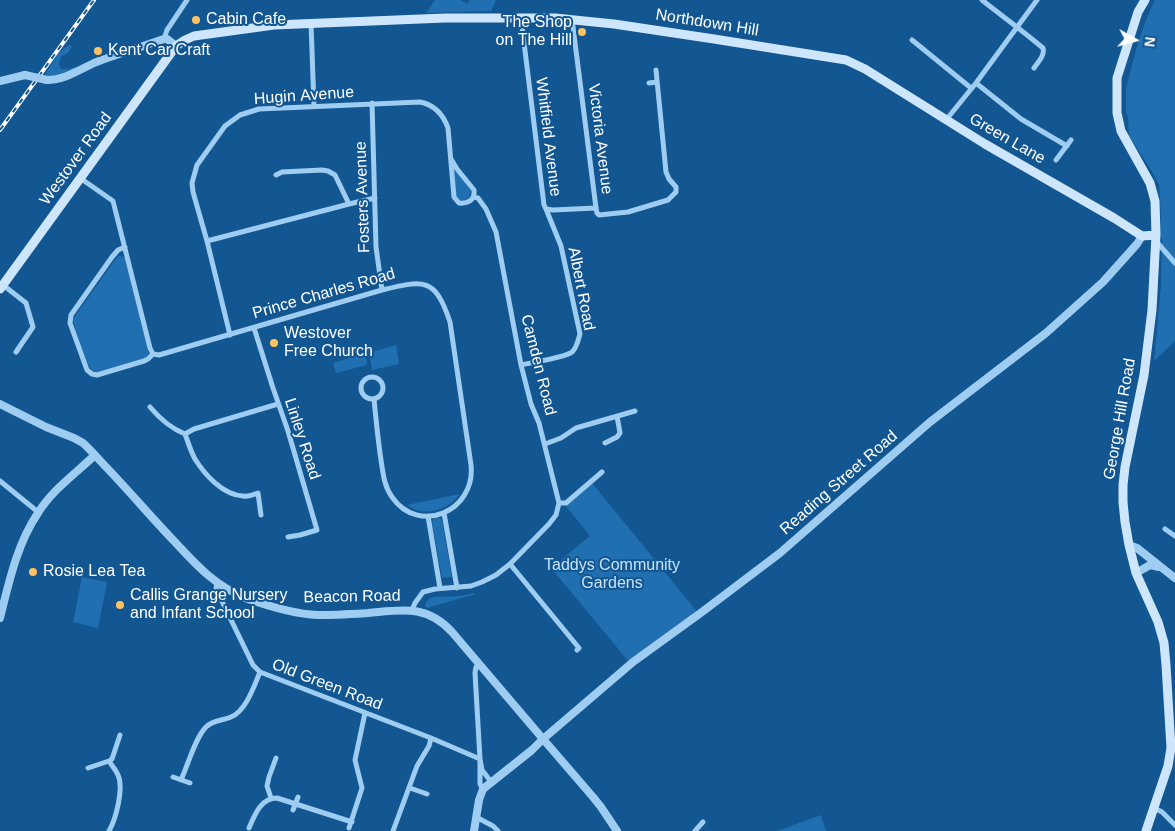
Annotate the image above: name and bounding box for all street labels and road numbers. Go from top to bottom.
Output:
street label: Northdown Hill [654,5,760,41]
street label: Whitfield Avenue [531,76,565,198]
street label: Hugin Avenue [253,83,355,109]
street label: Victoria Avenue [584,83,616,195]
street label: Westover Road [36,109,116,209]
street label: Green Lane [966,110,1048,168]
street label: Fosters Avenue [351,141,375,253]
street label: Albert Road [564,246,598,332]
street label: Prince Charles Road [250,264,398,324]
street label: Camden Road [516,313,560,417]
street label: George Hill Road [1100,357,1140,481]
street label: Linley Road [280,396,324,482]
street label: Reading Street Road [776,427,902,539]
street label: Beacon Road [303,587,401,607]
street label: Old Green Road [269,655,385,715]

